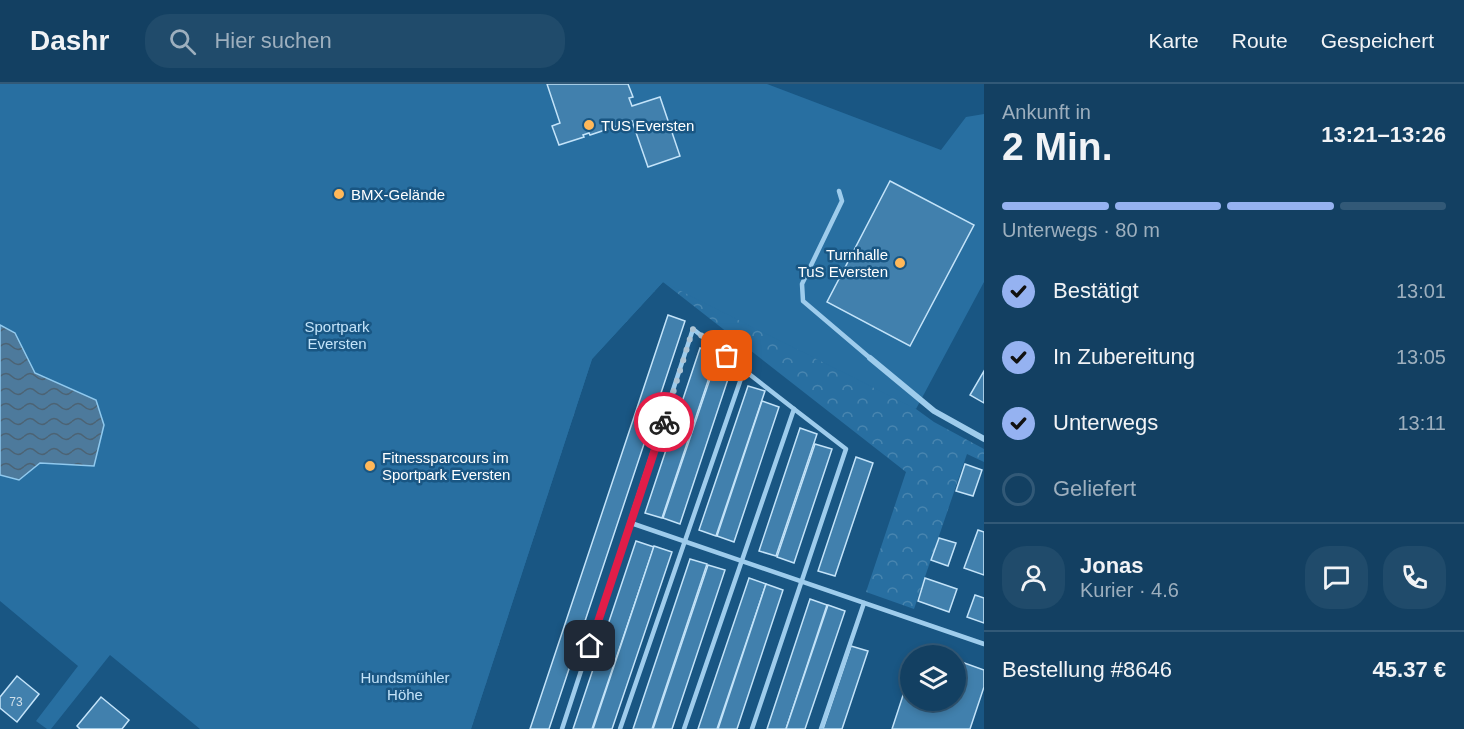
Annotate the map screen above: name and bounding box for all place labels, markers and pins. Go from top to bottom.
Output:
place label: TUS Eversten [601,117,694,134]
marker: TUS Eversten [582,118,596,132]
place label: BMX-Gelände [351,186,445,203]
marker: BMX-Gelände [332,187,346,201]
place label: Turnhalle TuS Eversten [798,246,888,280]
marker: Turnhalle TuS Eversten [893,256,907,270]
pin [701,330,752,381]
place label: Fitnessparcours im Sportpark Eversten [382,449,510,483]
marker: Fitnessparcours im Sportpark Eversten [363,459,377,473]
pin [564,620,615,671]

